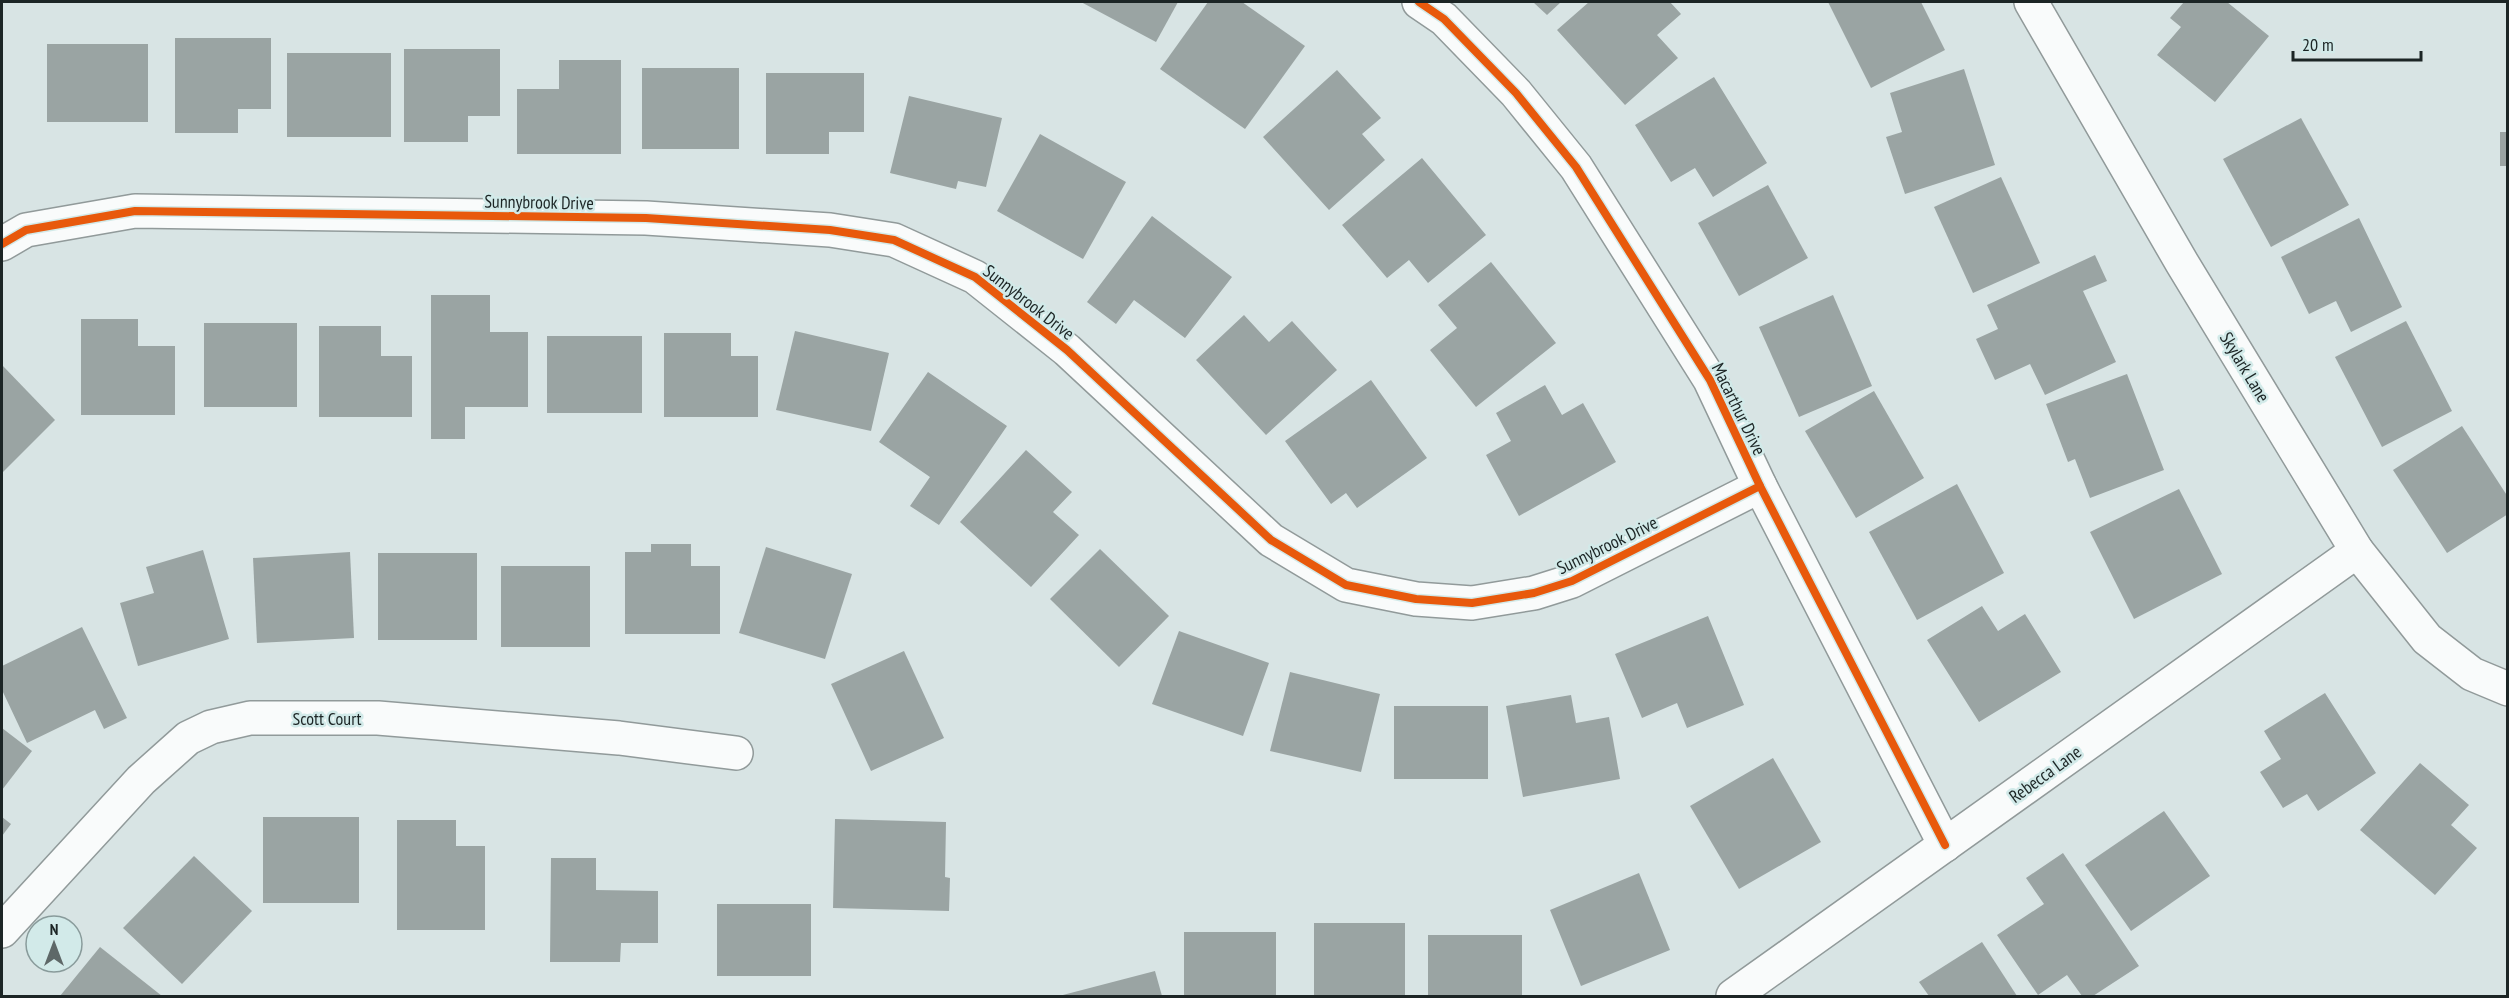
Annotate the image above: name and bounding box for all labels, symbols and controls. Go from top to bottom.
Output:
scale bar [2293,24,2420,62]
text: 20 m [2302,33,2334,56]
street label: Sunnybrook Drive [484,190,594,214]
street label: Sunnybrook Drive [979,259,1079,345]
street label: Skylark Lane [2215,328,2275,406]
street label: Macarthur Drive [1707,359,1771,459]
street label: Sunnybrook Drive [1553,511,1661,579]
street label: Scott Court [293,707,362,730]
street label: Rebecca Lane [2004,740,2086,808]
north arrow [24,914,84,974]
text: N [50,919,58,939]

